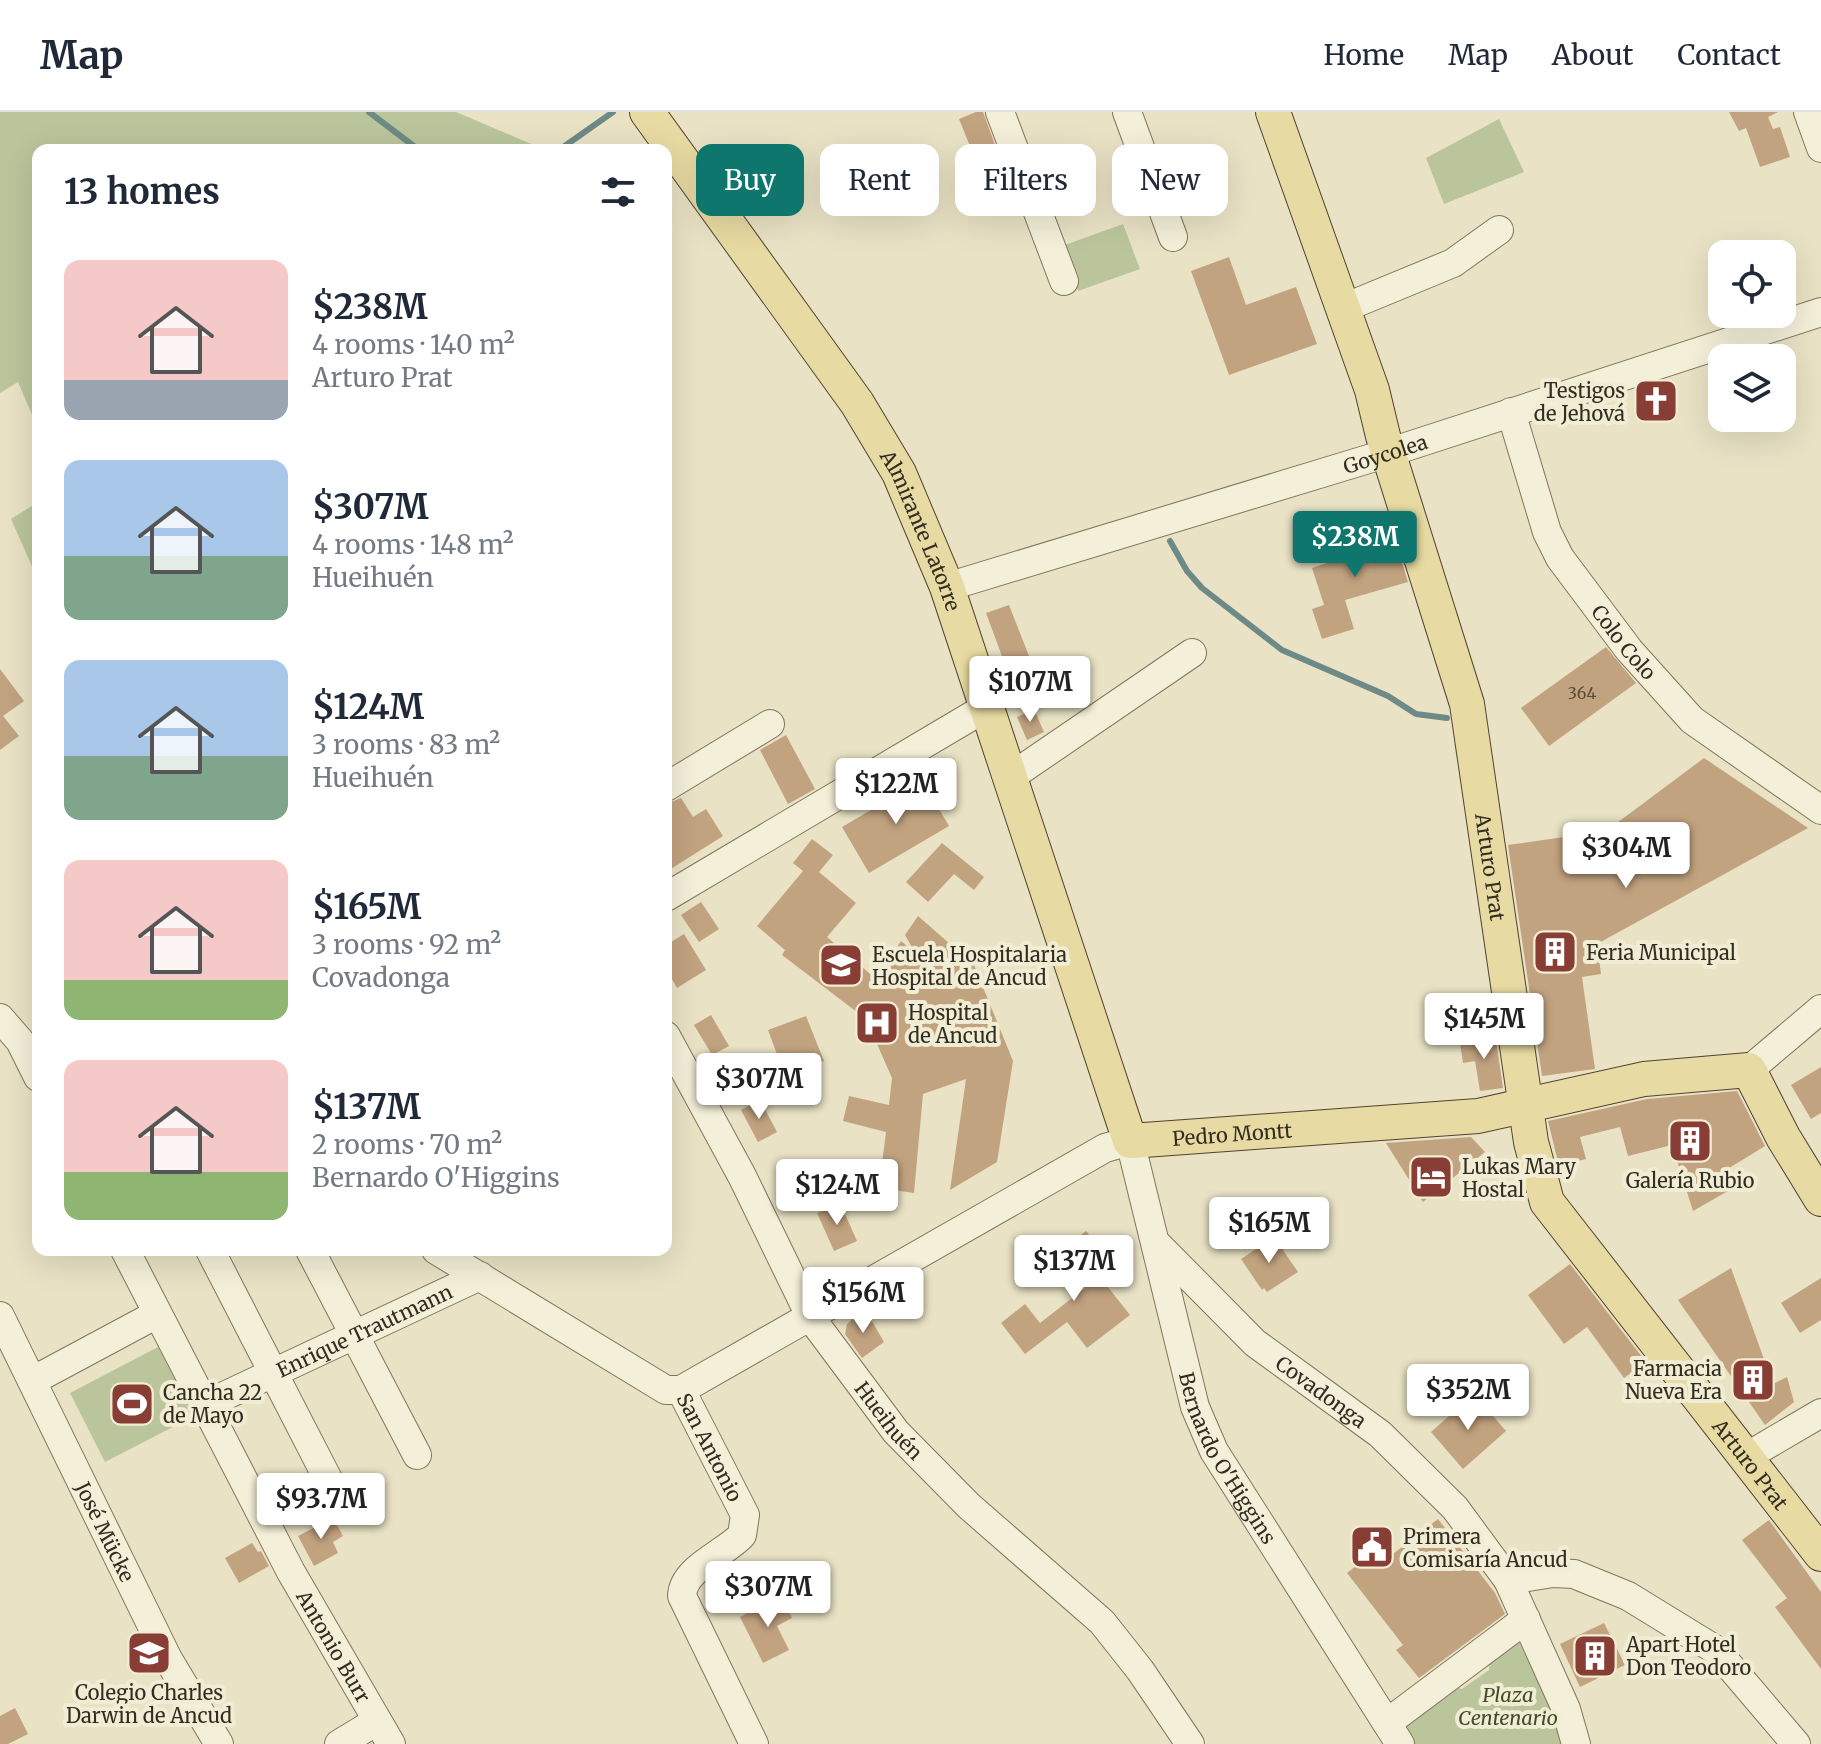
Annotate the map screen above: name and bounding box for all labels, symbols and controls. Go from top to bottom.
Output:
text: Map [40,32,124,79]
text: Home [1323,37,1404,73]
text: Map [1448,37,1508,73]
text: About [1552,37,1633,73]
text: Contact [1677,37,1781,73]
chip: Buy [696,144,804,216]
chip: Rent [820,144,939,216]
chip: Filters [955,144,1096,216]
chip: New [1112,144,1228,216]
icon: filters [596,170,640,214]
text: 13 homes [64,171,220,213]
map controls [1708,240,1796,432]
button: locate [1708,240,1796,328]
text: $238M [312,286,428,328]
icon: home [128,292,224,388]
text: 4 rooms · 140 m² [312,328,515,361]
button: layers [1708,344,1796,432]
text: Arturo Prat [312,361,453,394]
church icon: Testigos de Jehová [1632,377,1680,425]
place label: Testigos de Jehová [1534,378,1625,426]
street label: Goycolea [1340,428,1431,478]
street label: Almirante Latorre [875,444,966,614]
text: $307M [312,486,429,528]
icon: home [128,492,224,588]
pin: $238M [1299,511,1411,579]
text: $238M [1311,520,1399,553]
text: 4 rooms · 148 m² [312,528,514,561]
text: Hueihuén [312,561,434,594]
street label: Colo Colo [1587,599,1662,685]
pin: $107M [974,656,1086,724]
text: $107M [987,665,1073,698]
house number: 364 [1568,683,1596,703]
text: $124M [312,686,424,728]
icon: home [128,692,224,788]
text: 3 rooms · 83 m² [312,728,500,761]
pin: $122M [840,758,952,826]
text: Hueihuén [312,761,434,794]
text: $122M [854,767,938,800]
street label: Arturo Prat [1470,811,1511,923]
pin: $304M [1570,822,1682,890]
text: $304M [1581,831,1671,864]
text: $165M [312,886,421,928]
icon: home [128,892,224,988]
text: 3 rooms · 92 m² [312,928,501,961]
building icon: Feria Municipal [1531,928,1579,976]
place label: Feria Municipal [1586,940,1736,965]
school or university icon: Escuela Hospitalaria Hospital de Ancud [817,941,865,989]
place label: Escuela Hospitalaria Hospital de Ancud [872,942,1067,990]
text: Covadonga [312,961,450,994]
pin: $145M [1428,993,1540,1061]
hospital icon: Hospital de Ancud [853,999,901,1047]
place label: Hospital de Ancud [908,1000,997,1048]
text: $145M [1443,1002,1525,1035]
pin: $307M [703,1053,815,1121]
text: $307M [714,1062,804,1095]
text: $137M [312,1086,421,1128]
icon: home [128,1092,224,1188]
street label: Pedro Montt [1171,1117,1293,1150]
building icon: Galería Rubio [1666,1117,1714,1165]
text: 2 rooms · 70 m² [312,1128,502,1161]
hotel icon: Lukas Mary Hostal [1407,1153,1455,1201]
place label: Lukas Mary Hostal [1462,1154,1576,1202]
pin: $124M [781,1159,893,1227]
text: Bernardo O'Higgins [312,1161,560,1194]
text: $124M [794,1168,880,1201]
place label: Galería Rubio [1626,1168,1755,1193]
pin: $165M [1213,1197,1325,1265]
text: $165M [1227,1206,1311,1239]
pin: $137M [1018,1235,1130,1303]
text: $137M [1032,1244,1116,1277]
pin: $156M [807,1267,919,1335]
text: $156M [821,1276,905,1309]
street label: Enrique Trautmann [272,1278,456,1382]
street label: Covadonga [1271,1350,1372,1433]
place label: Farmacia Nueva Era [1625,1356,1722,1404]
building icon: Farmacia Nueva Era [1729,1356,1777,1404]
pin: $352M [1412,1364,1524,1432]
street label: Bernardo O'Higgins [1174,1369,1282,1548]
text: $352M [1425,1373,1511,1406]
street label: Hueihuén [850,1376,928,1465]
sports icon: Cancha 22 de Mayo [108,1380,156,1428]
place label: Cancha 22 de Mayo [163,1380,262,1428]
street label: San Antonio [672,1389,748,1506]
street label: Arturo Prat [1707,1413,1794,1515]
pin: $93.7M [256,1473,386,1541]
street label: José Mücke [70,1477,141,1586]
text: $93.7M [275,1482,367,1515]
public building icon: Primera Comisaría Ancud [1348,1523,1396,1571]
place label: Primera Comisaría Ancud [1403,1524,1568,1572]
pin: $307M [712,1561,824,1629]
text: $307M [723,1570,813,1603]
street label: Antonio Burr [291,1584,377,1707]
school or university icon: Colegio Charles Darwin de Ancud [125,1629,173,1677]
building icon: Apart Hotel Don Teodoro [1571,1632,1619,1680]
place label: Apart Hotel Don Teodoro [1625,1632,1751,1680]
place label: Colegio Charles Darwin de Ancud [66,1680,232,1728]
park label: Plaza Centenario [1458,1682,1558,1730]

